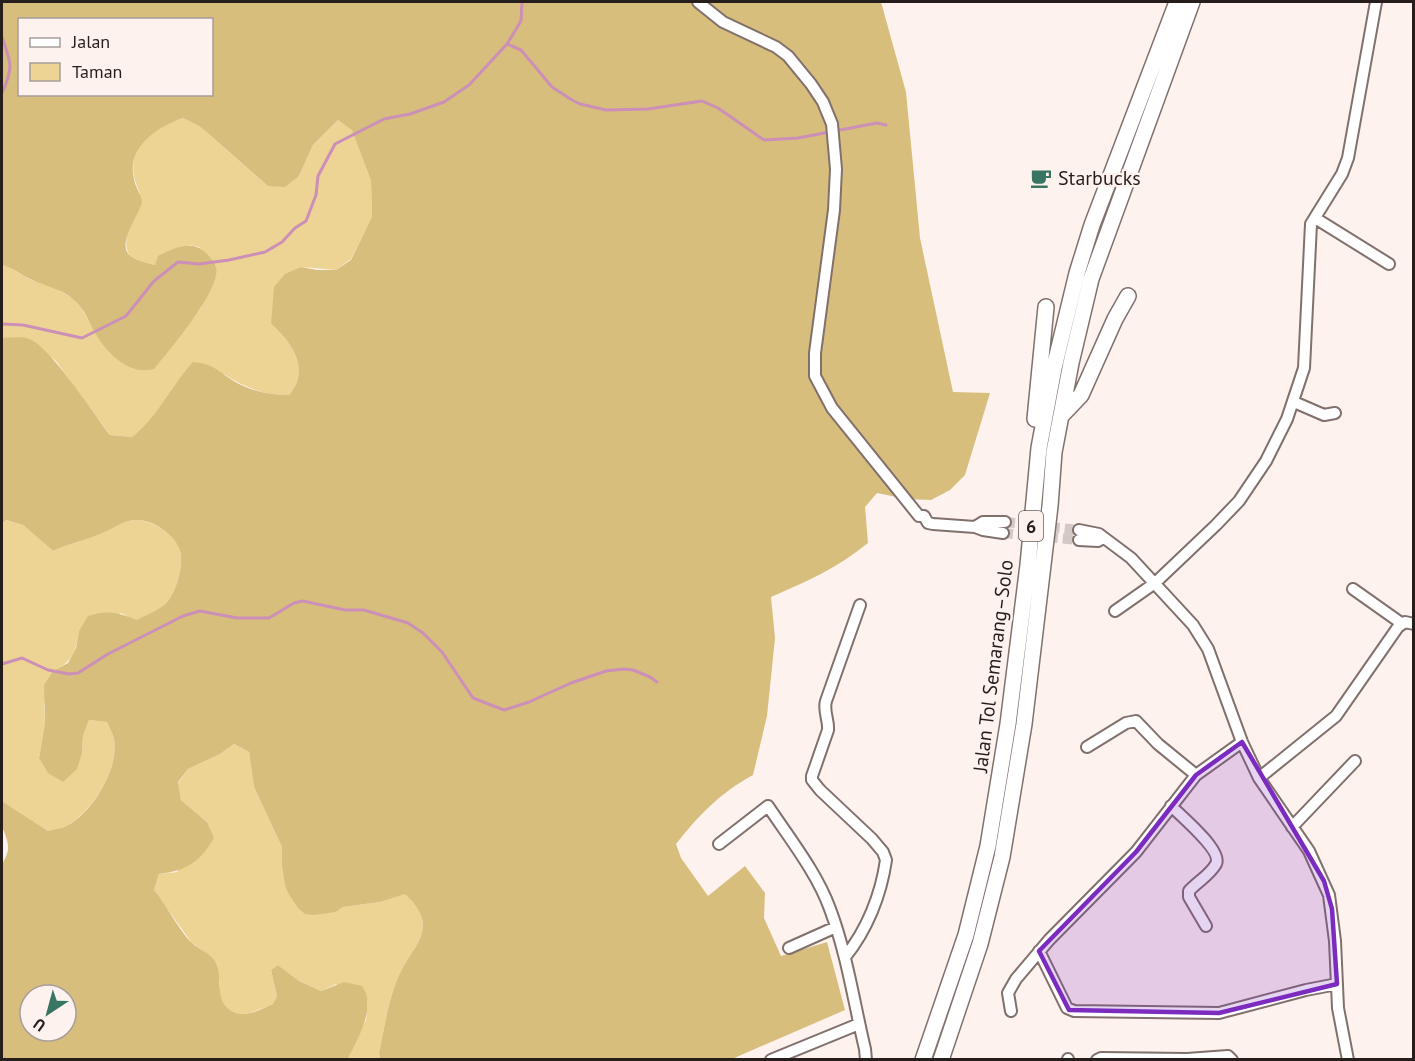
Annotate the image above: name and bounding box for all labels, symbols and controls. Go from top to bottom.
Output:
legend [18,18,213,96]
text: Jalan [71,30,110,53]
text: Taman [72,60,122,83]
place label: Starbucks [1058,165,1141,191]
cafe icon: Starbucks [1029,166,1053,190]
road number: 6 [1019,511,1043,541]
street label: Jalan Tol Semarang–Solo [967,558,1019,775]
north arrow [18,983,78,1043]
text: U [29,1014,49,1036]

